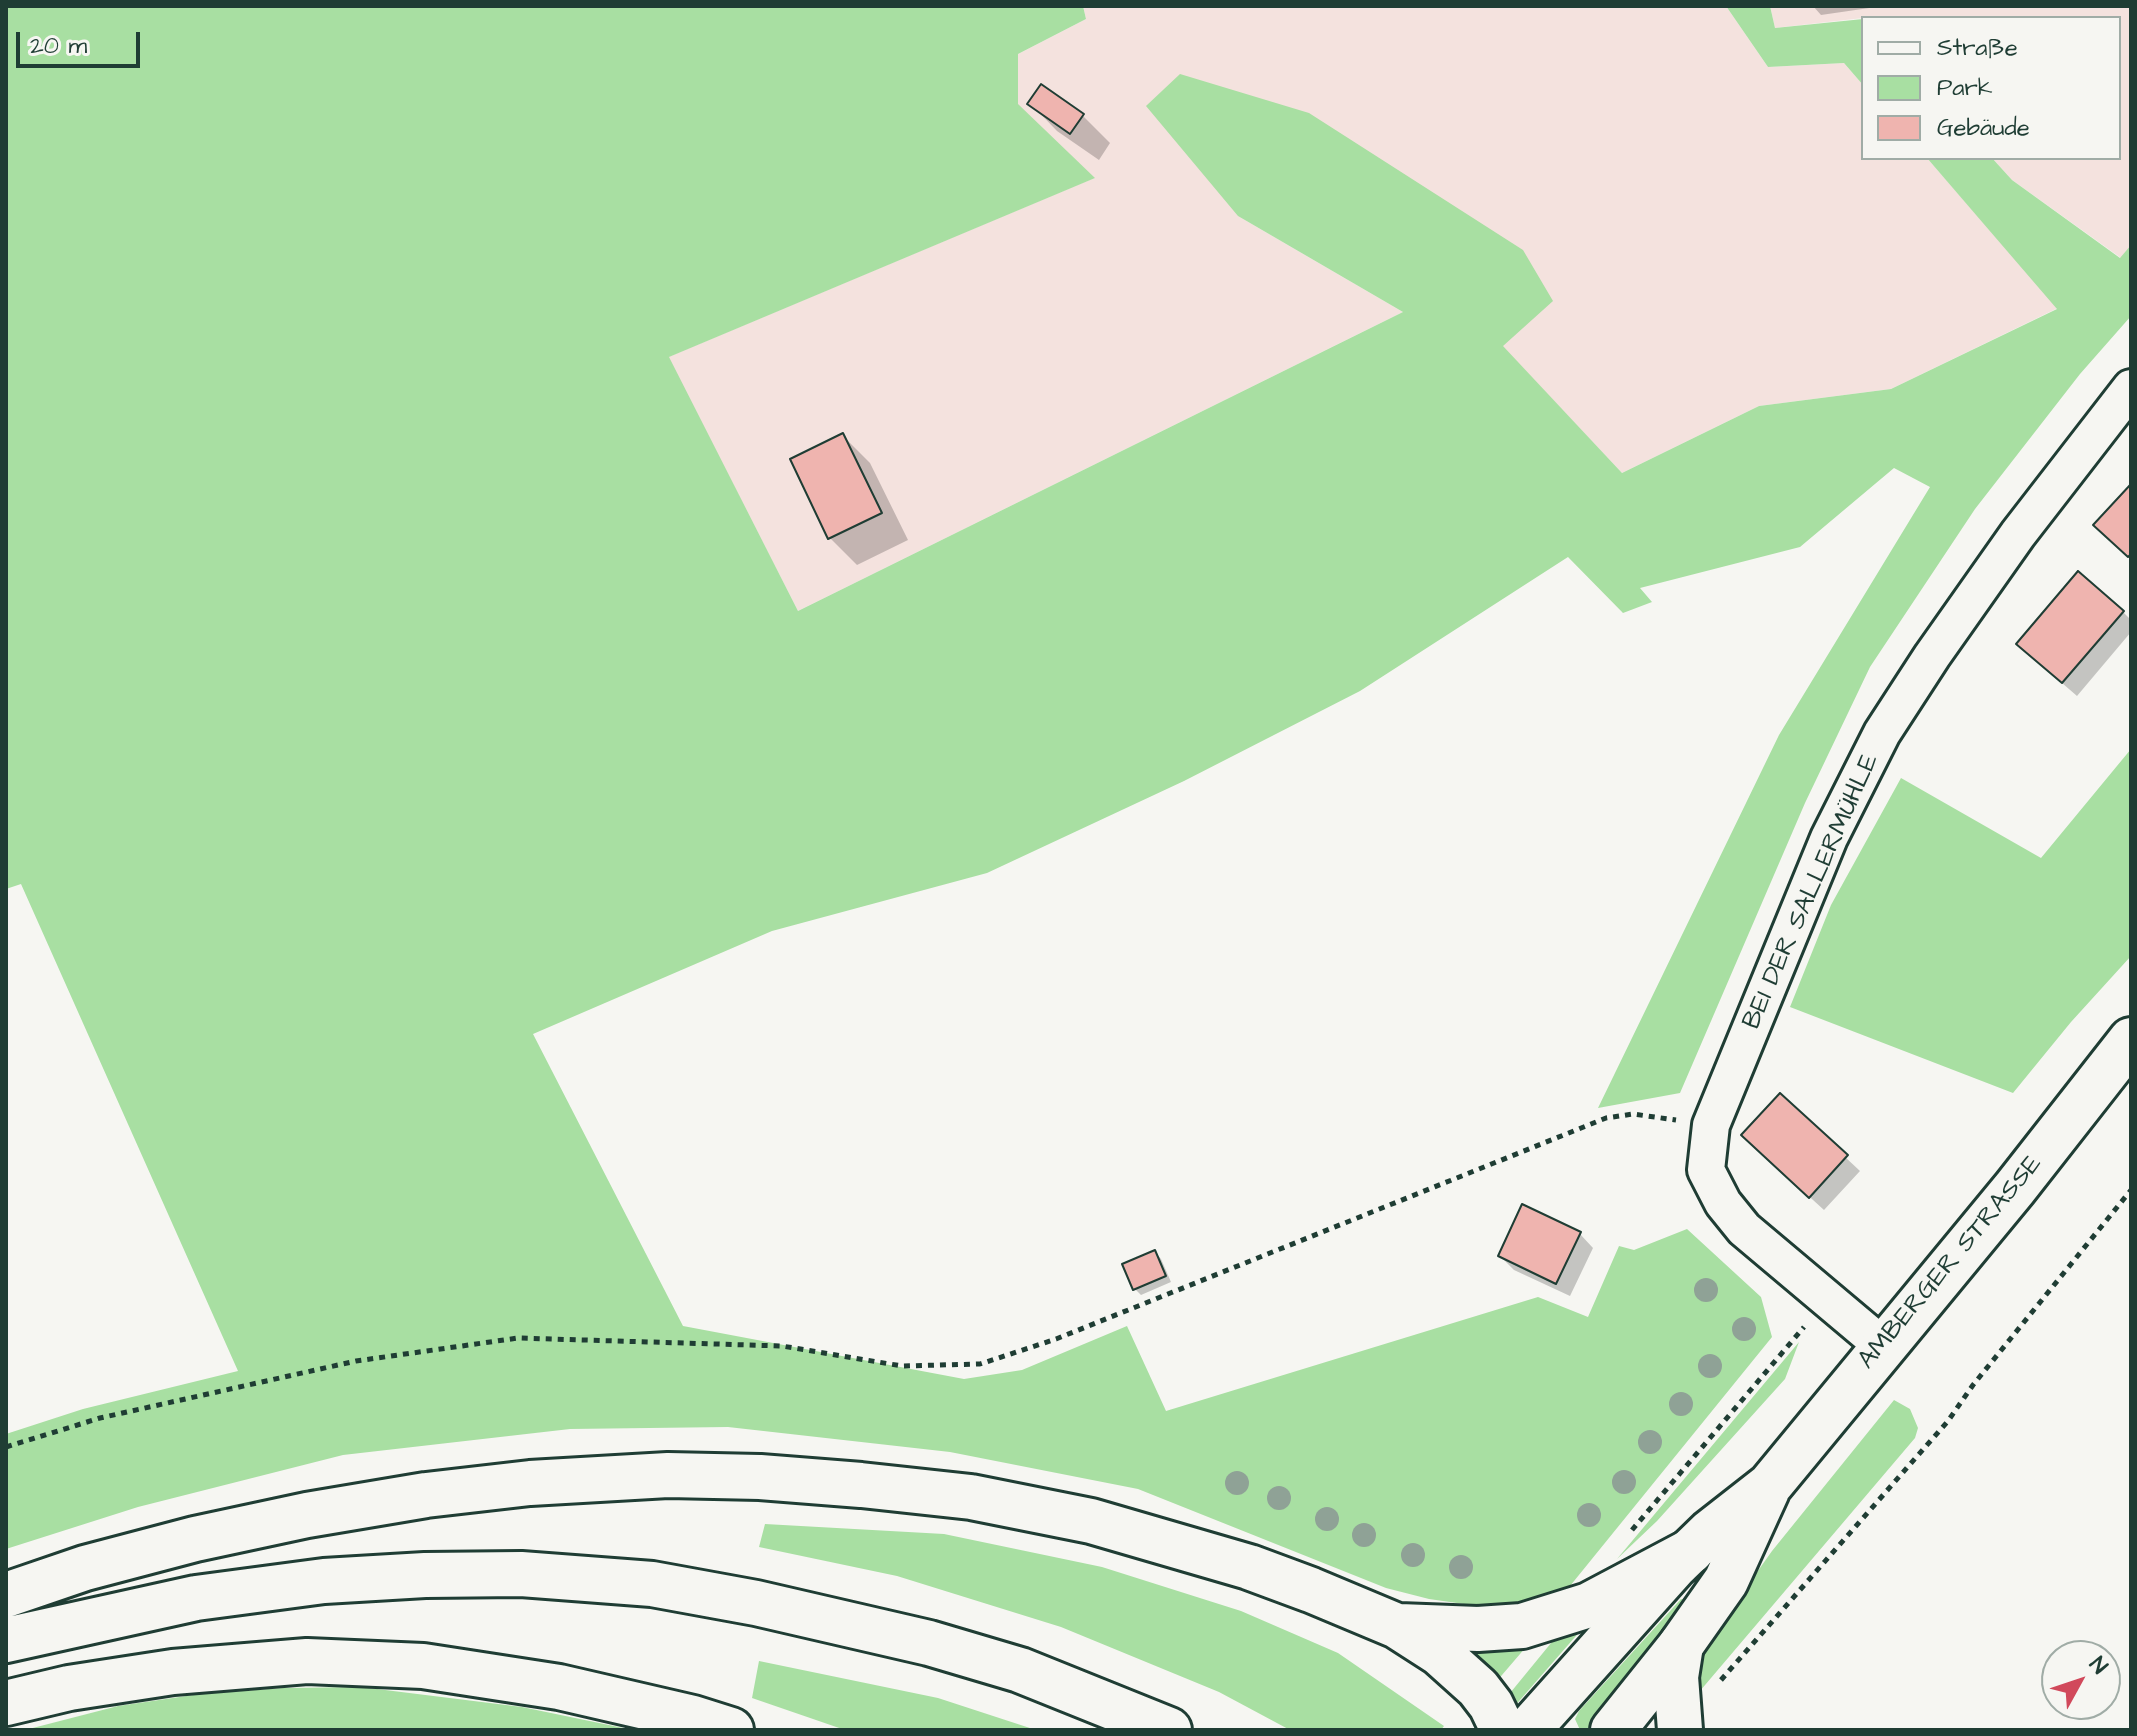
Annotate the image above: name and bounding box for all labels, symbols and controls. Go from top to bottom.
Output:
scale bar [20,16,144,66]
legend [1861,16,2121,160]
text: 20 m [30,29,87,63]
text: Straße [1937,31,2018,65]
text: Park [1937,71,1993,105]
text: Gebäude [1937,111,2030,145]
street label: BEI DER SALLERMÜHLE [1737,750,1887,1034]
street label: AMBERGER STRASSE [1852,1150,2050,1376]
north arrow [2041,1640,2121,1720]
text: N [2082,1650,2115,1681]

